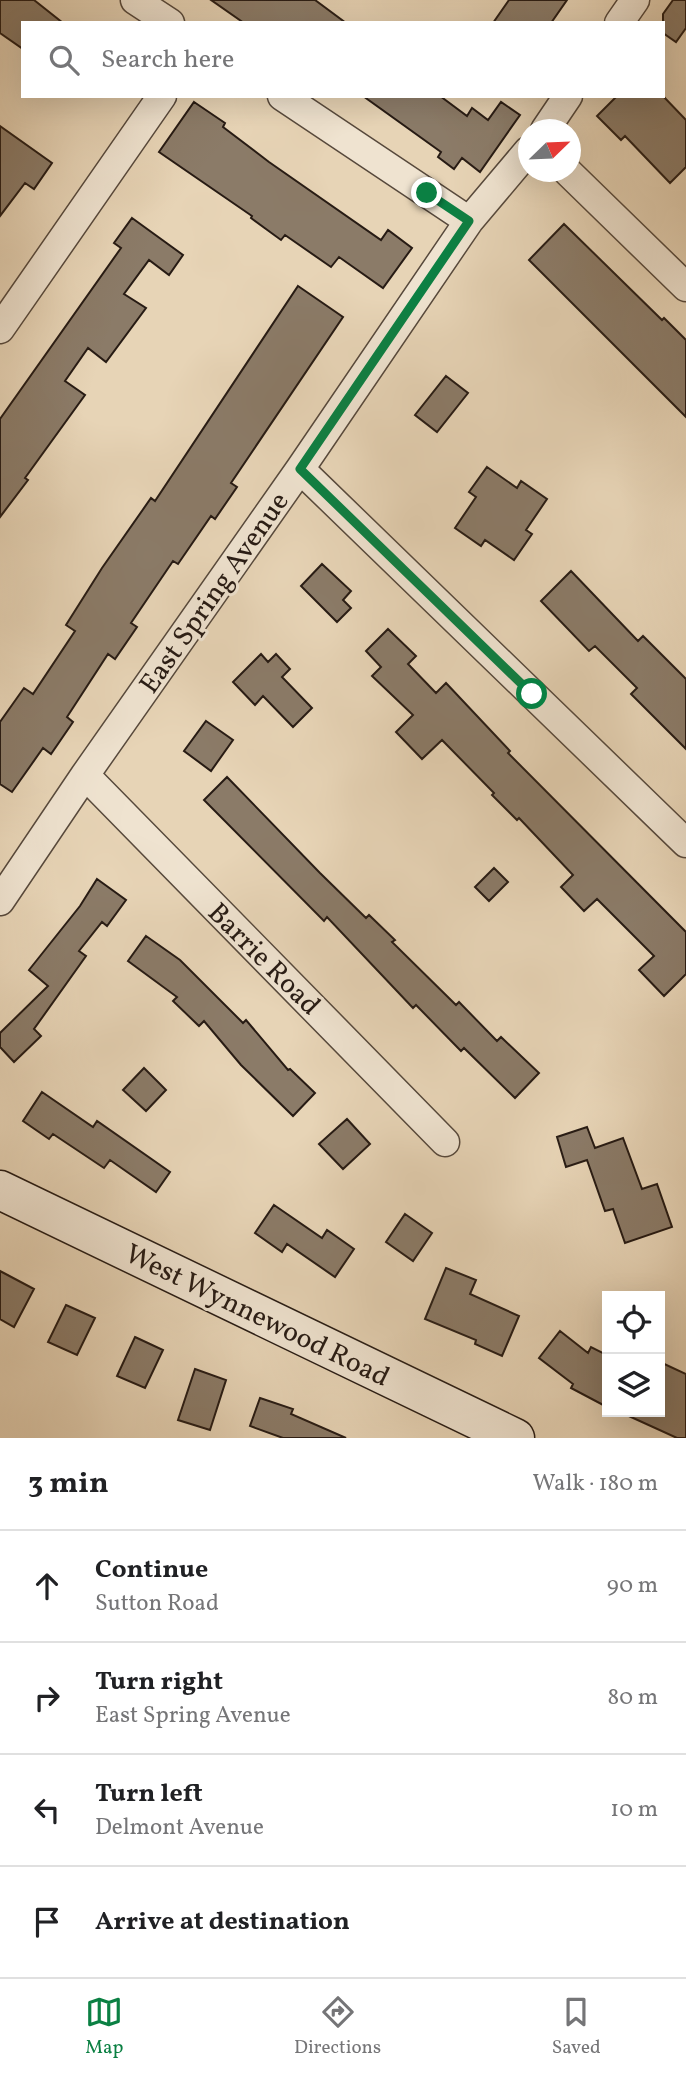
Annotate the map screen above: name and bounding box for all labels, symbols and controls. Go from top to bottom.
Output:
search box [21,21,665,98]
icon: search [45,41,83,79]
text: Search here [101,42,234,78]
north arrow [518,119,581,182]
route end [411,177,442,208]
street label: East Spring Avenue [131,485,299,702]
route start [516,678,547,709]
street label: Barrie Road [198,895,328,1025]
street label: West Wynnewood Road [118,1235,396,1397]
map controls [602,1291,665,1417]
button: locate [602,1291,665,1354]
button: layers [602,1354,665,1417]
text: 3 min [28,1463,109,1505]
text: Walk · 180 m [533,1468,658,1500]
text: Continue [95,1552,208,1588]
icon: ahead [28,1567,66,1605]
text: 90 m [607,1570,658,1602]
text: Sutton Road [95,1588,219,1620]
text: Turn right [95,1664,223,1700]
icon: right [28,1679,66,1717]
text: 80 m [608,1682,658,1714]
text: East Spring Avenue [95,1700,291,1732]
text: Turn left [95,1776,203,1812]
icon: left [28,1791,66,1829]
text: 10 m [610,1794,658,1826]
text: Delmont Avenue [95,1812,264,1844]
icon: arrive [28,1903,66,1941]
text: Arrive at destination [95,1904,350,1940]
tab: Map [85,1993,123,2061]
tab: Directions [294,1993,381,2061]
tab: Saved [552,1993,601,2061]

